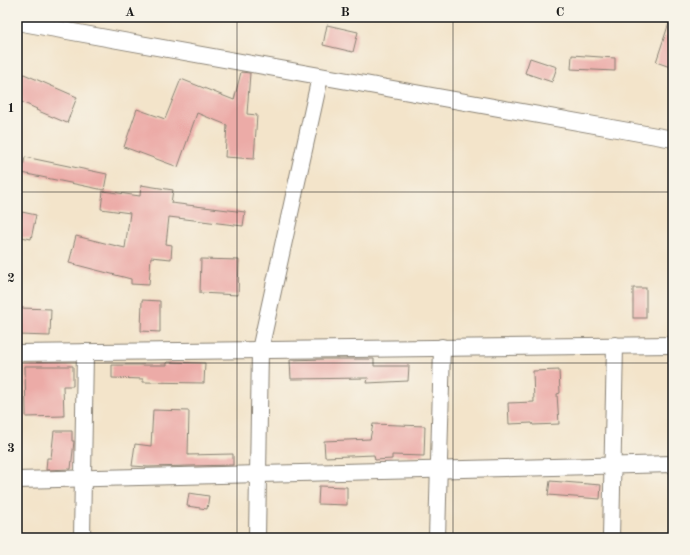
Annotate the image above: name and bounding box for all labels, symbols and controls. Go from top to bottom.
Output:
text: A [125,6,135,19]
text: B [340,6,350,19]
text: C [556,6,564,19]
text: 1 [7,102,15,115]
text: 2 [7,272,15,285]
text: 3 [7,442,15,455]

